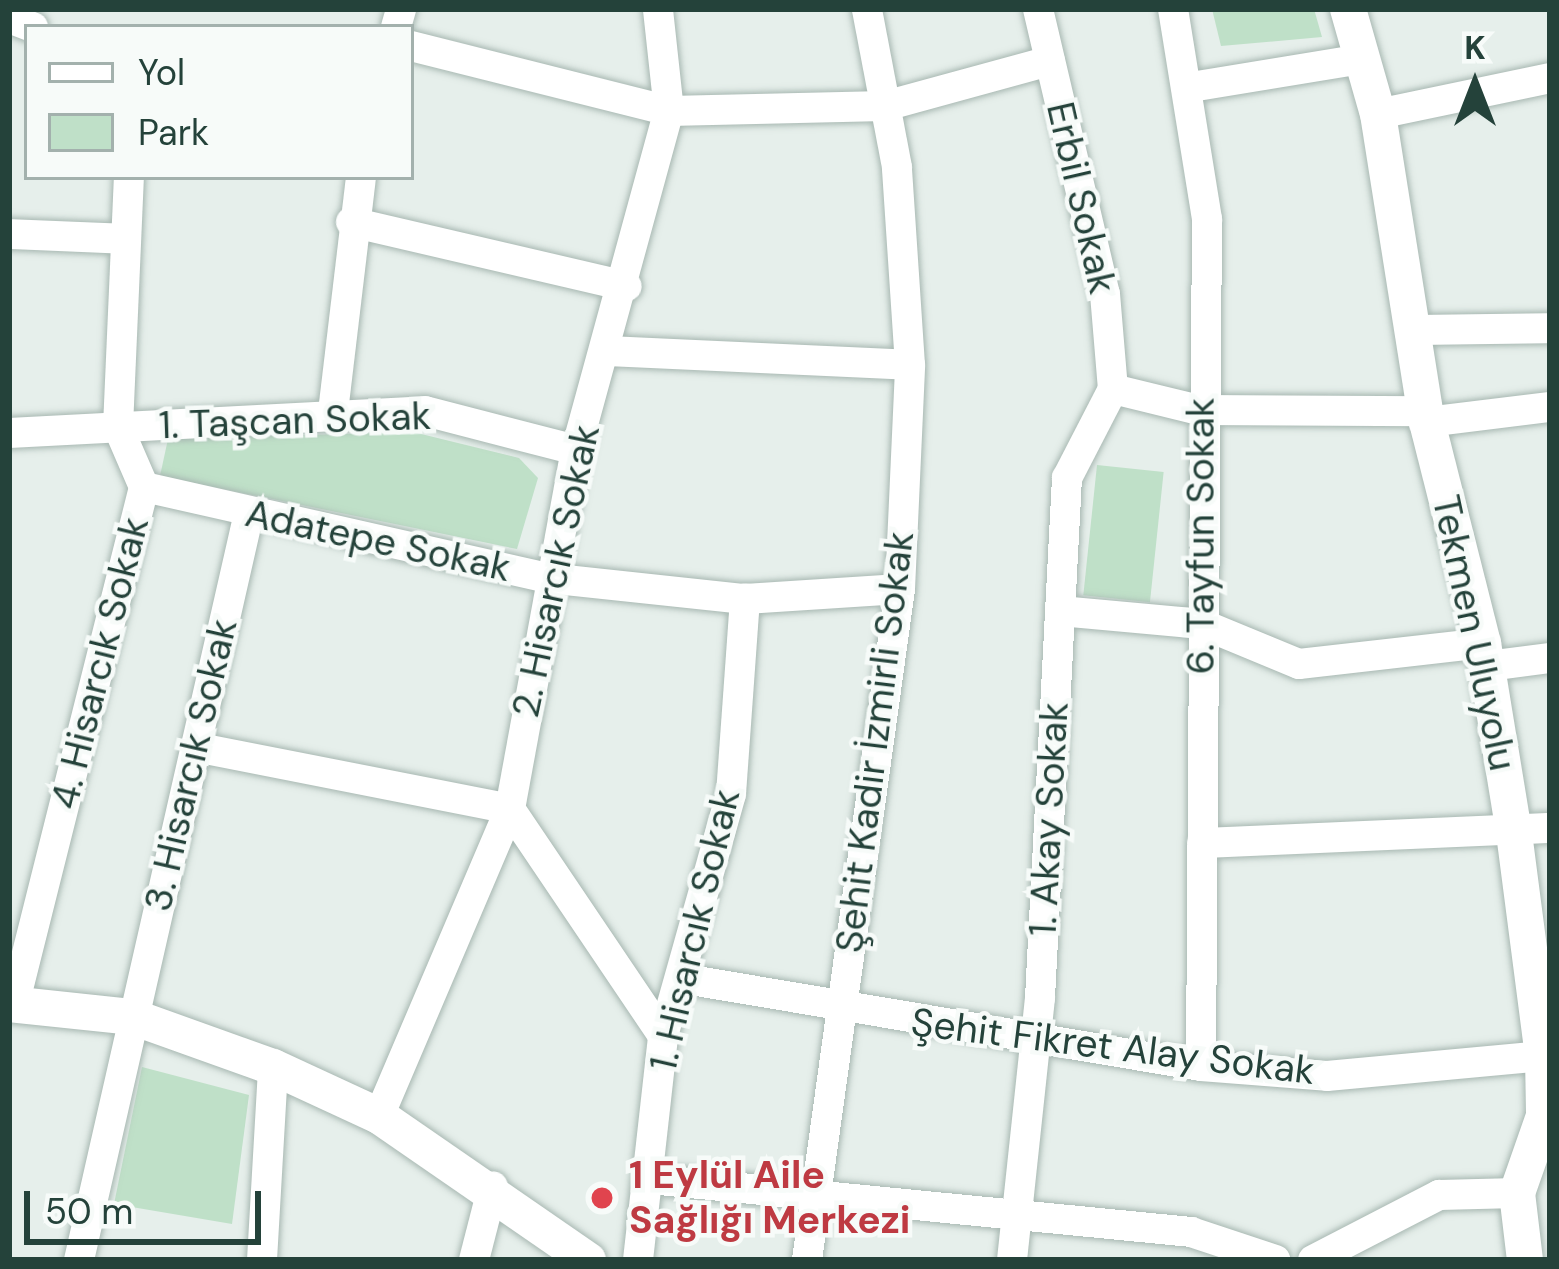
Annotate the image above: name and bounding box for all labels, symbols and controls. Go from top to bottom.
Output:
legend [24,24,414,180]
north arrow [1415,24,1535,144]
text: K [1464,26,1486,69]
text: Yol [138,49,185,96]
street label: Erbil Sokak [1036,98,1126,298]
text: Park [138,109,209,156]
street label: 1. Taşcan Sokak [158,393,432,449]
street label: 6. Tayfun Sokak [1178,398,1224,674]
street label: 2. Hisarcık Sokak [502,420,610,722]
street label: Adatepe Sokak [241,490,515,592]
street label: Tekmen Uluyolu [1422,491,1526,775]
street label: 4. Hisarcık Sokak [41,512,159,814]
street label: Şehit Kadir İzmirli Sokak [826,529,924,955]
street label: 3. Hisarcık Sokak [135,614,247,916]
street label: 1. Akay Sokak [1019,701,1079,937]
street label: 1. Hisarcık Sokak [640,785,750,1075]
street label: Şehit Fikret Alay Sokak [908,999,1318,1095]
place label: 1 Eylül Aile Sağlığı Merkezi [629,1153,910,1244]
scale bar [30,1167,267,1241]
marker: 1 Eylül Aile Sağlığı Merkezi [586,1182,618,1214]
text: 50 m [45,1188,133,1235]

